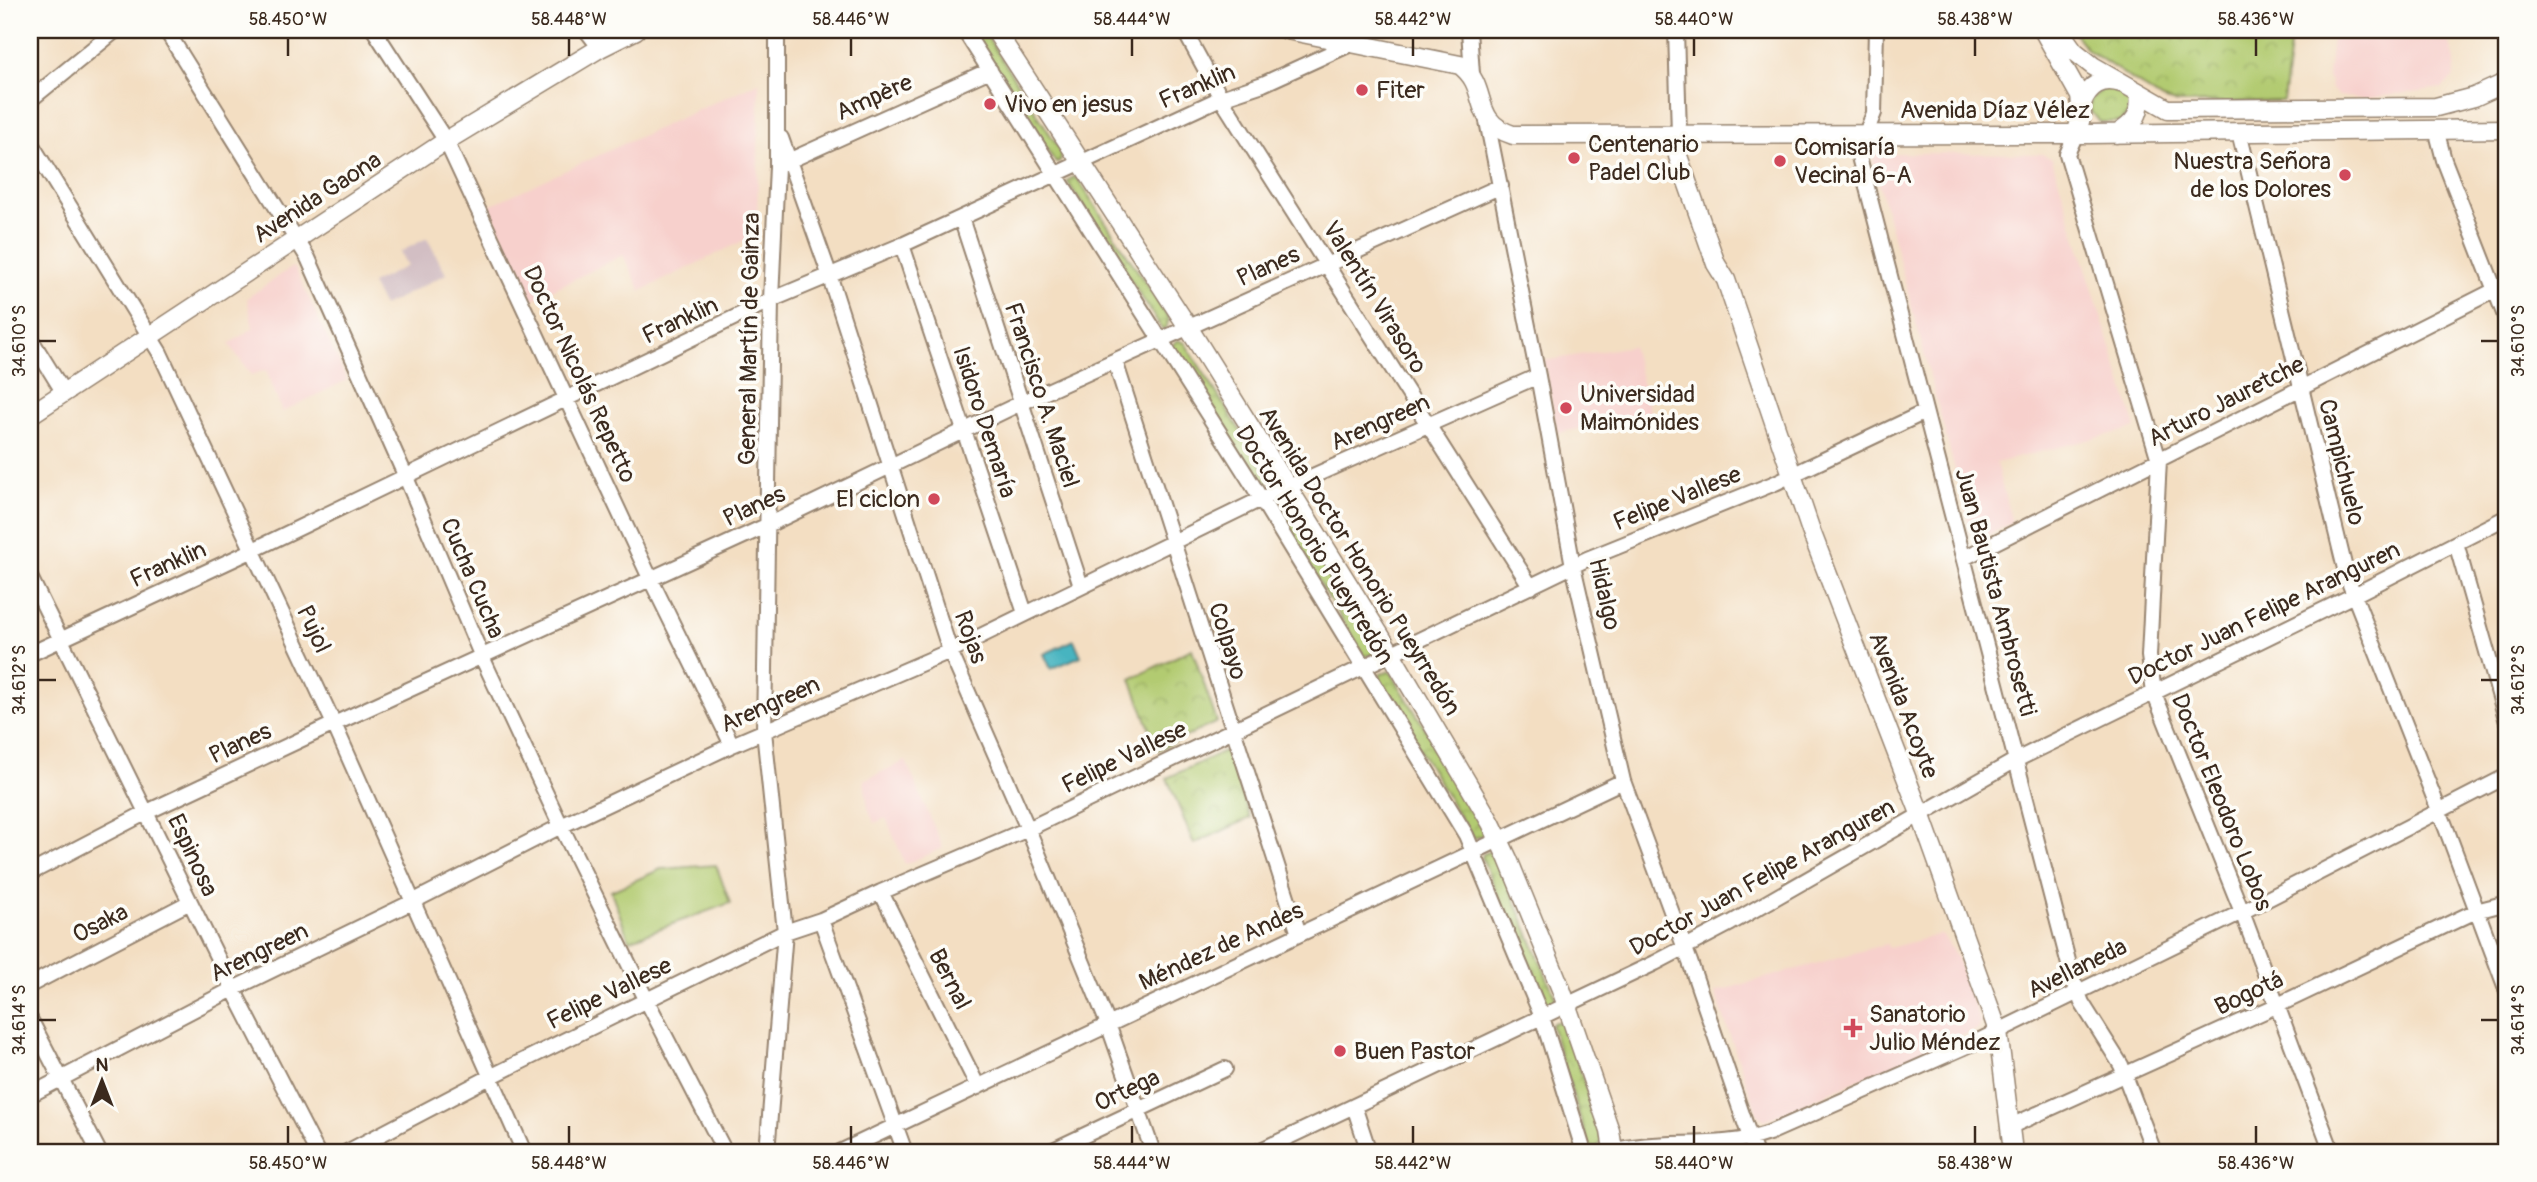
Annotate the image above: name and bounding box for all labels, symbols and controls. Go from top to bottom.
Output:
text: 58.450°W [249,8,327,31]
text: 58.448°W [531,8,607,31]
text: 58.446°W [812,8,890,31]
text: 58.444°W [1093,8,1171,31]
text: 58.442°W [1375,8,1451,31]
text: 58.440°W [1654,8,1734,31]
text: 58.438°W [1937,8,2013,31]
text: 58.436°W [2218,8,2295,31]
street label: Franklin [1155,57,1240,116]
street label: Ampère [832,68,917,127]
place label: Fiter [1376,76,1425,105]
marker: Fiter [1354,82,1370,98]
place label: Vivo en jesus [1004,90,1133,119]
marker: Vivo en jesus [982,96,998,112]
street label: Avenida Díaz Vélez [1900,96,2090,125]
place label: Centenario Padel Club [1588,130,1699,187]
place label: Comisaría Vecinal 6-A [1794,133,1912,190]
street label: Avenida Gaona [248,145,387,250]
place label: Nuestra Señora de los Dolores [2173,147,2331,204]
marker: Centenario Padel Club [1566,150,1582,166]
marker: Comisaría Vecinal 6-A [1772,153,1788,169]
marker: Nuestra Señora de los Dolores [2337,167,2353,183]
street label: General Martín de Gainza [733,212,766,466]
street label: Valentín Virasoro [1316,216,1433,379]
street label: Planes [1232,240,1304,293]
street label: Doctor Nicolás Repetto [517,261,643,487]
street label: Franklin [638,290,723,351]
street label: Francisco A. Maciel [998,299,1085,491]
text: 34.610°S [8,305,31,377]
text: 34.610°S [2507,305,2530,377]
street label: Isidoro Demaría [946,343,1023,502]
street label: Arturo Jauretche [2143,350,2309,453]
place label: Universidad Maimónides [1580,380,1699,437]
street label: Arengreen [1326,388,1434,457]
street label: Campichuelo [2312,396,2371,528]
marker: Universidad Maimónides [1558,400,1574,416]
street label: Avenida Doctor Honorio Pueyrredón [1252,401,1467,721]
street label: Doctor Honorio Pueyrredón [1229,420,1400,670]
street label: Felipe Vallese [1609,460,1745,537]
street label: Juan Bautista Ambrosetti [1948,465,2043,719]
street label: Planes [718,479,790,533]
place label: El ciclon [836,485,920,514]
marker: El ciclon [926,491,942,507]
street label: Cucha Cucha [434,514,511,643]
street label: Franklin [126,535,211,594]
street label: Doctor Juan Felipe Aranguren [2124,535,2405,692]
street label: Hidalgo [1582,555,1627,633]
street label: Colpayo [1202,599,1253,683]
street label: Pujol [290,601,337,658]
street label: Rojas [948,607,994,668]
street label: Avenida Acoyte [1862,628,1945,783]
text: 34.612°S [8,645,31,715]
text: 34.612°S [2507,645,2530,715]
street label: Arengreen [716,670,824,739]
street label: Doctor Eleodoro Lobos [2165,689,2278,915]
street label: Felipe Vallese [1057,715,1192,800]
street label: Planes [204,716,276,770]
street label: Doctor Juan Felipe Aranguren [1625,792,1900,962]
street label: Espinosa [161,809,224,901]
street label: Méndez de Andes [1134,896,1308,997]
street label: Osaka [68,897,133,950]
street label: Arengreen [205,916,313,989]
street label: Avellaneda [2023,932,2132,1005]
street label: Bernal [922,944,977,1015]
street label: Felipe Vallese [542,951,677,1036]
street label: Bogotá [2210,965,2288,1022]
text: 34.614°S [8,985,31,1055]
text: 34.614°S [2507,985,2530,1055]
place label: Sanatorio Julio Méndez [1869,1000,2001,1057]
marker: Sanatorio Julio Méndez [1843,1018,1863,1038]
place label: Buen Pastor [1354,1037,1476,1066]
marker: Buen Pastor [1332,1043,1348,1059]
north arrow [66,1046,136,1116]
text: N [96,1053,109,1077]
street label: Ortega [1090,1063,1164,1118]
text: 58.450°W [249,1152,327,1175]
text: 58.448°W [531,1152,607,1175]
text: 58.446°W [812,1152,890,1175]
text: 58.444°W [1093,1152,1171,1175]
text: 58.442°W [1375,1152,1451,1175]
text: 58.440°W [1654,1152,1734,1175]
text: 58.438°W [1937,1152,2013,1175]
text: 58.436°W [2218,1152,2295,1175]

